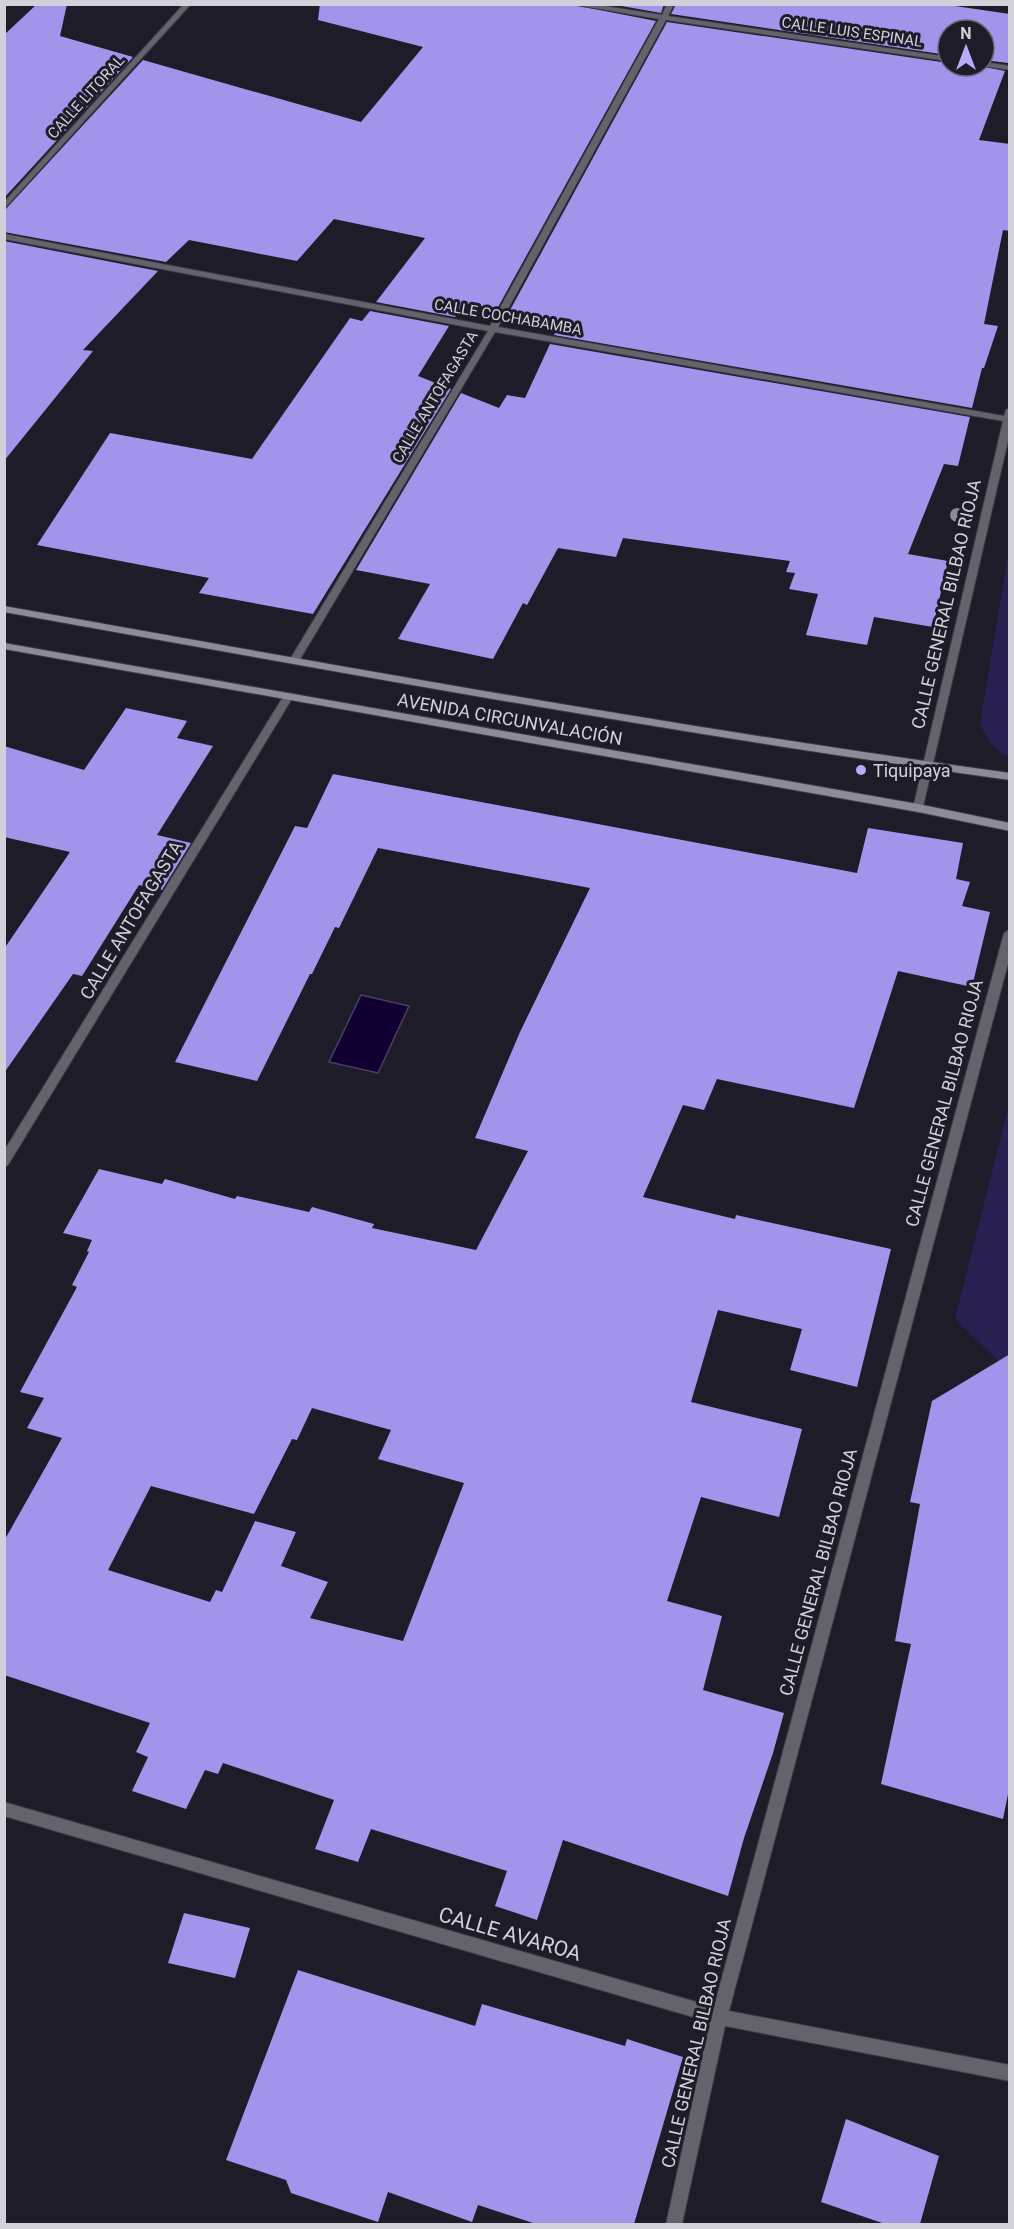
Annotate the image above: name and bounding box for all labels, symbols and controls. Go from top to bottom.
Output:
street label: CALLE LUIS ESPINAL [781,13,923,51]
north arrow [936,18,996,78]
text: N [960,24,972,43]
street label: CALLE LITORAL [44,52,128,142]
street label: CALLE COCHABAMBA [433,295,584,339]
street label: CALLE ANTOFAGASTA [388,327,482,466]
street label: CALLE GENERAL BILBAO RIOJA [907,477,985,731]
street label: AVENIDA CIRCUNVALACIÓN [396,689,624,749]
place label: Tiquipaya [873,760,951,781]
marker: Tiquipaya [854,763,868,777]
street label: CALLE ANTOFAGASTA [75,837,187,1003]
street label: CALLE GENERAL BILBAO RIOJA [901,977,987,1229]
street label: CALLE GENERAL BILBAO RIOJA [775,1446,861,1698]
street label: CALLE AVAROA [436,1902,584,1966]
street label: CALLE GENERAL BILBAO RIOJA [657,1916,735,2170]

